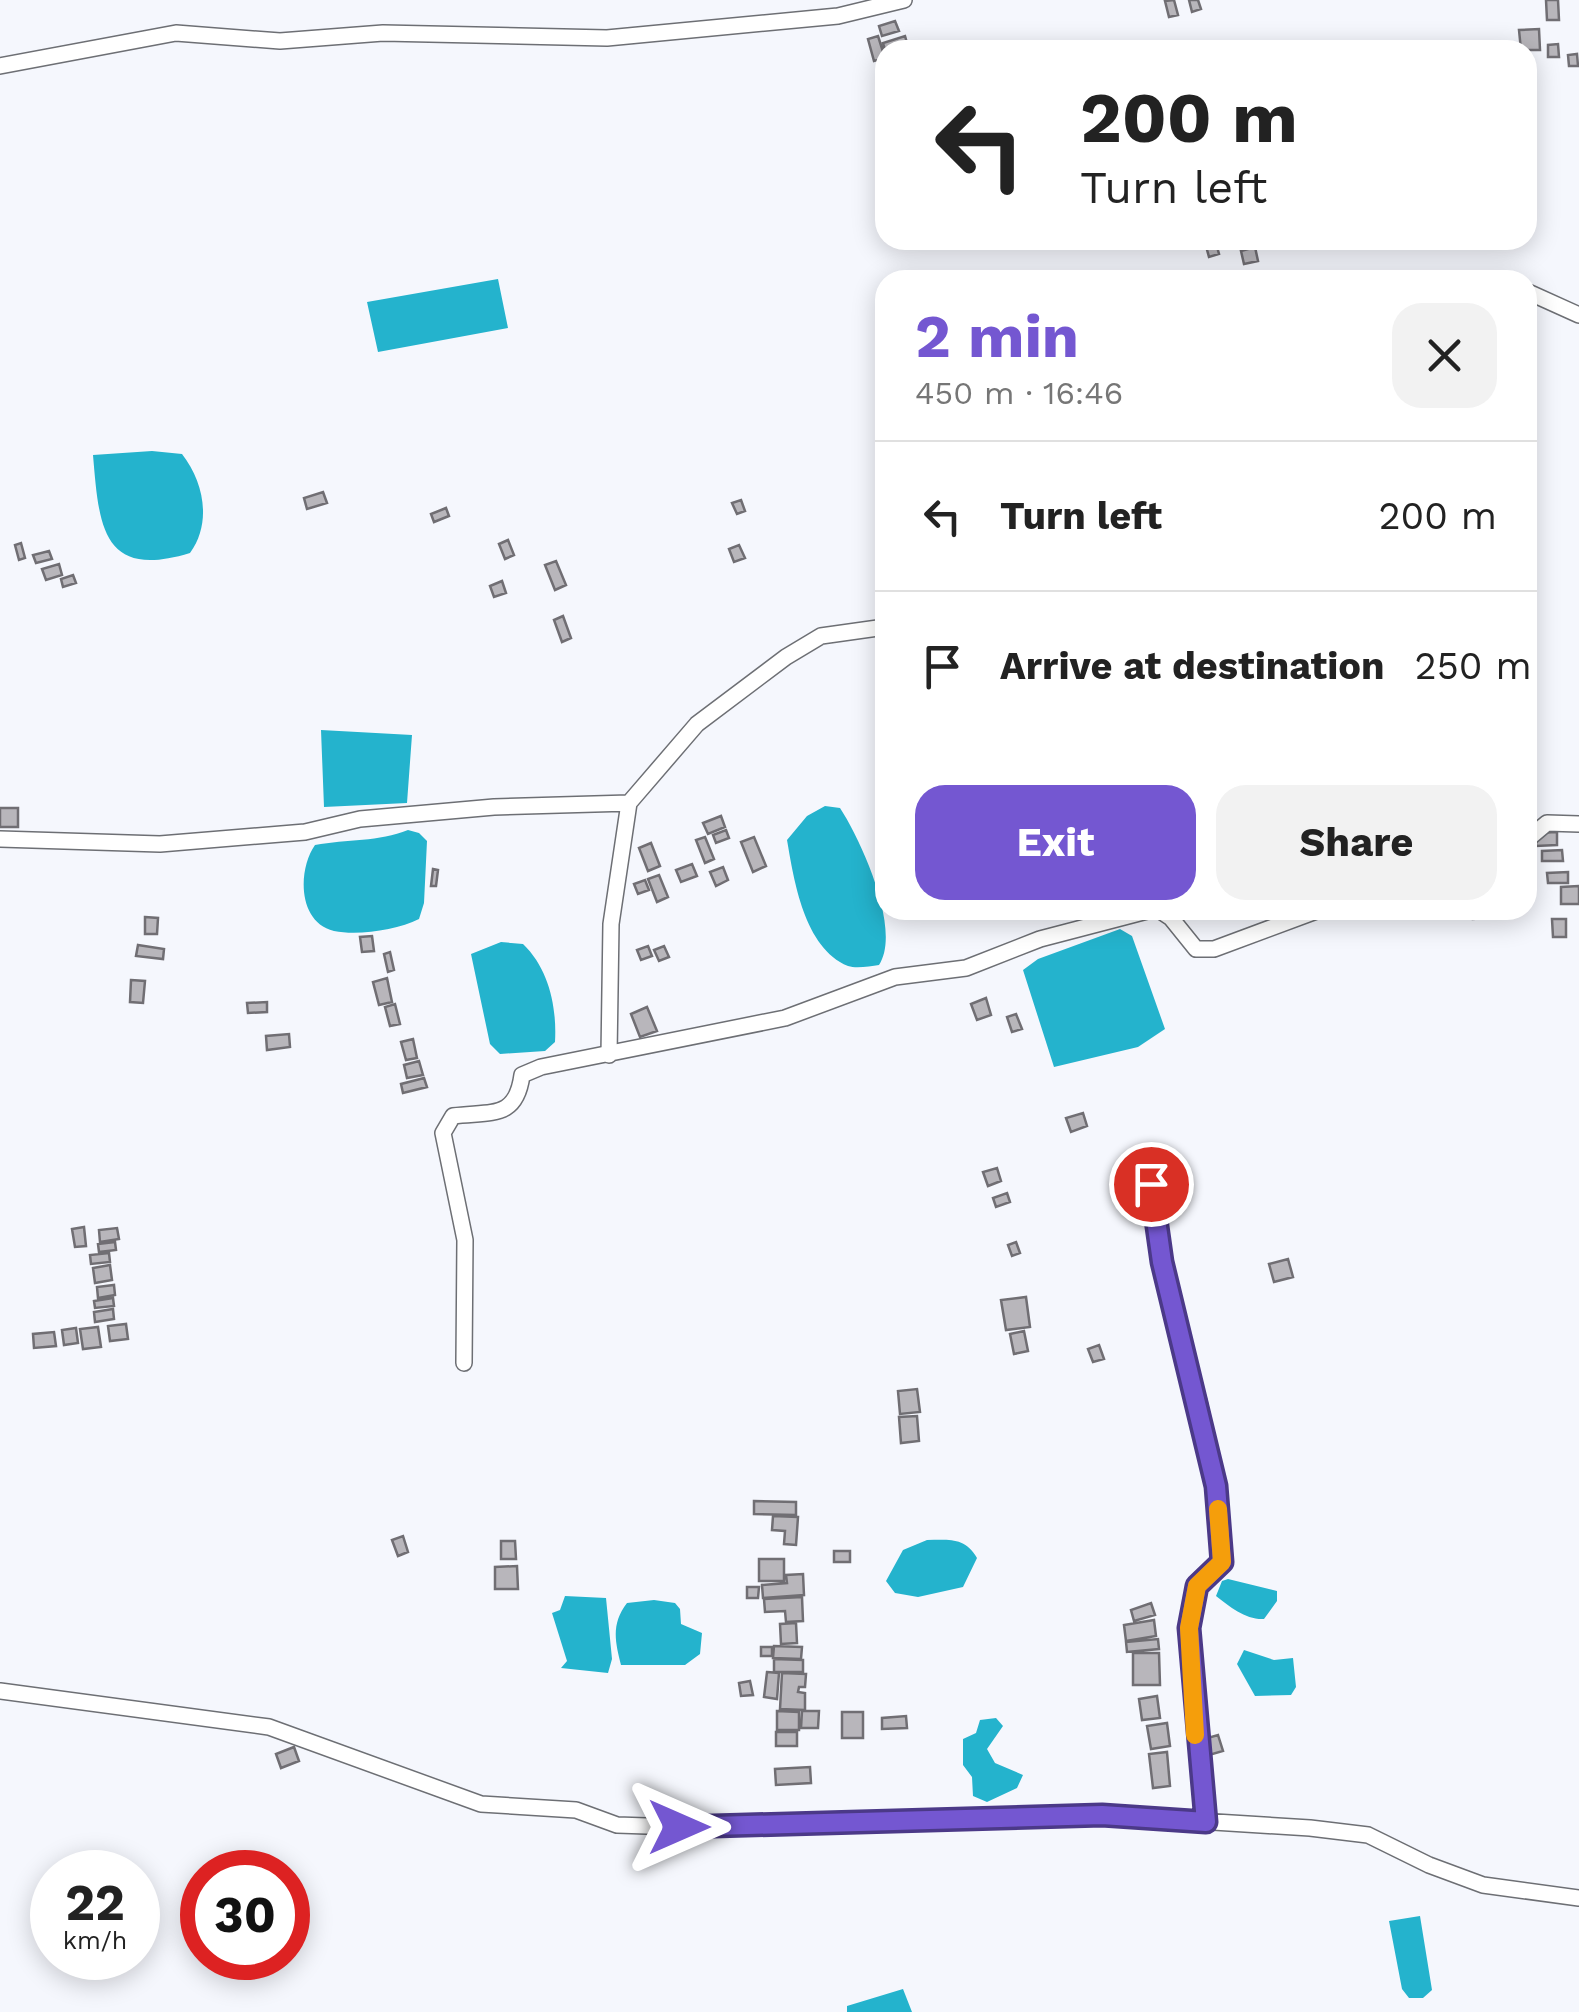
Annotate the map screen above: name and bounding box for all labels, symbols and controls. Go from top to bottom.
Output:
text: 200 m [1080,77,1298,159]
icon: left [915,80,1045,210]
text: Turn left [1080,161,1267,214]
text: 2 min [915,301,1079,372]
button: close [1392,303,1497,408]
text: 450 m · 16:46 [915,374,1123,412]
icon: left [915,489,970,544]
text: Turn left [1000,494,1162,538]
text: 200 m [1378,494,1497,538]
icon: arrive [915,639,970,694]
text: Arrive at destination [1000,644,1385,688]
text: 250 m [1415,644,1532,688]
button: Exit [915,785,1196,900]
button: Share [1216,785,1497,900]
pin [1109,1142,1194,1227]
icon: arrive [1124,1157,1179,1212]
position arrow [627,1775,731,1879]
speed limit sign: 30 [180,1850,310,1980]
text: 22 [65,1873,125,1932]
text: km/h [63,1926,127,1955]

